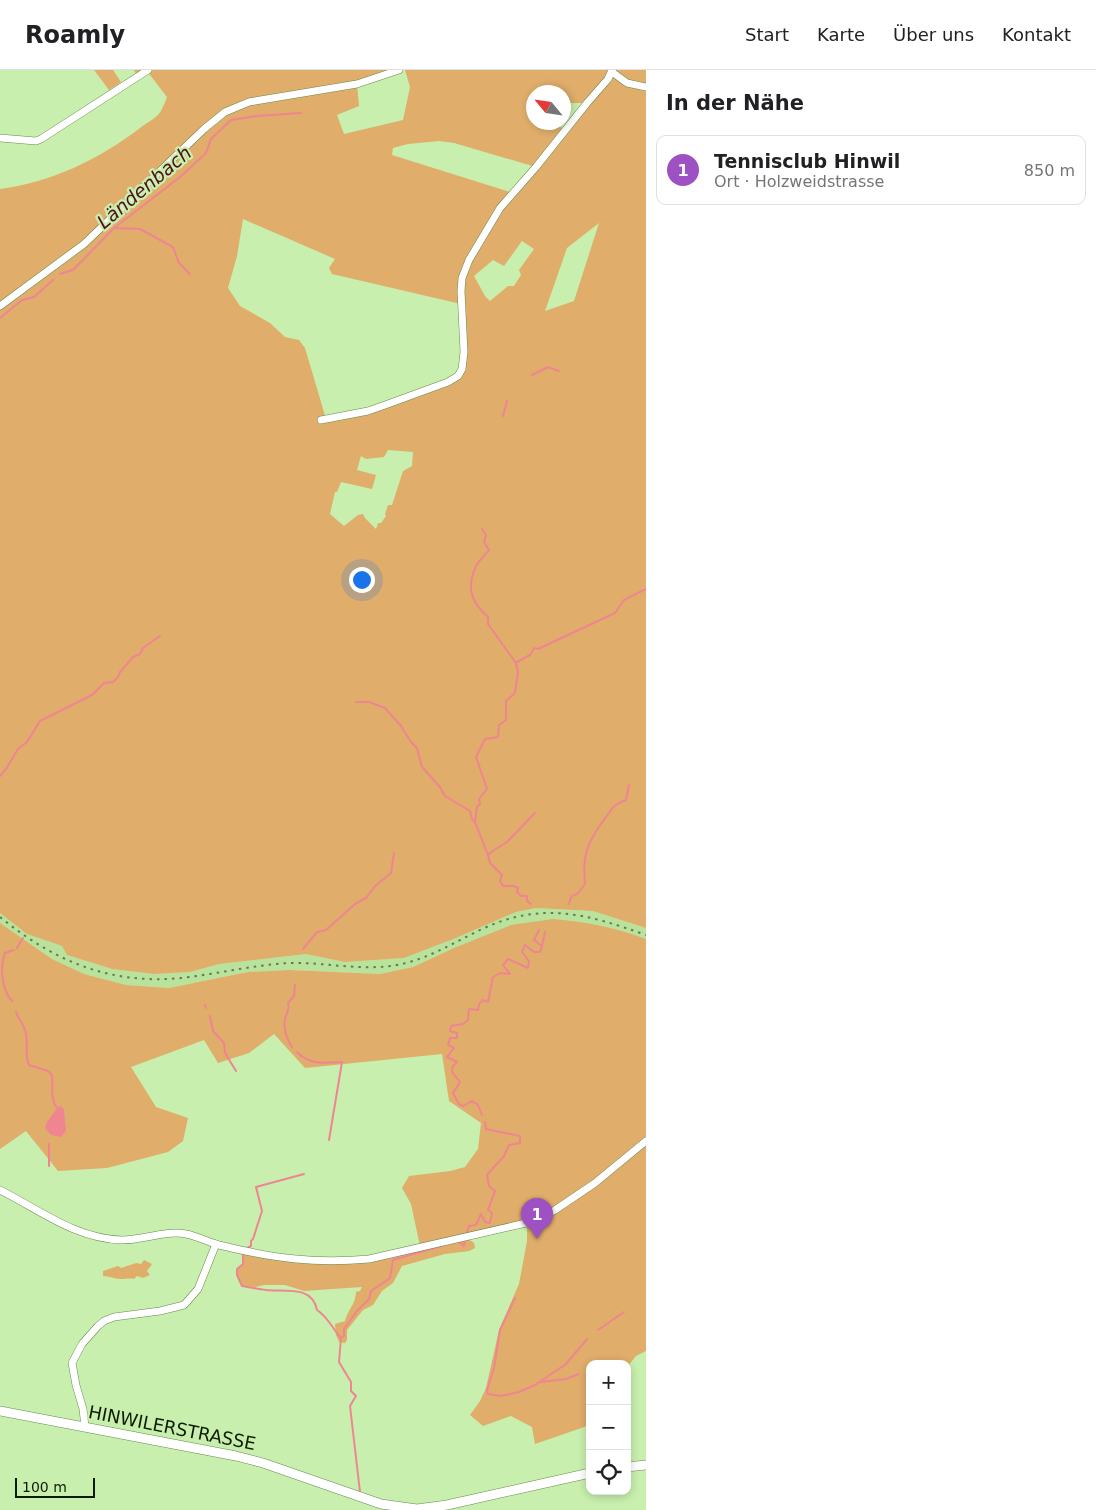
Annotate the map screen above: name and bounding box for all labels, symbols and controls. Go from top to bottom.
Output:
text: Roamly [25,21,125,49]
text: Start [745,24,789,45]
text: Karte [817,24,865,45]
text: Über uns [893,24,974,45]
text: Kontakt [1002,24,1071,45]
north arrow [526,85,571,130]
text: In der Nähe [666,91,804,115]
water label: Ländenbach [92,141,196,233]
text: Tennisclub Hinwil [714,150,900,172]
text: 1 [677,161,689,180]
text: 850 m [1024,161,1075,180]
text: Ort · Holzweidstrasse [714,172,884,191]
your location [349,567,375,593]
pin: 1 [521,1198,553,1239]
map controls [586,1360,631,1495]
button: + [586,1360,631,1405]
street label: HINWILERSTRASSE [87,1401,258,1454]
button: − [586,1405,631,1450]
button: locate [586,1450,631,1495]
scale bar [15,1475,95,1498]
text: 100 m [22,1479,67,1495]

